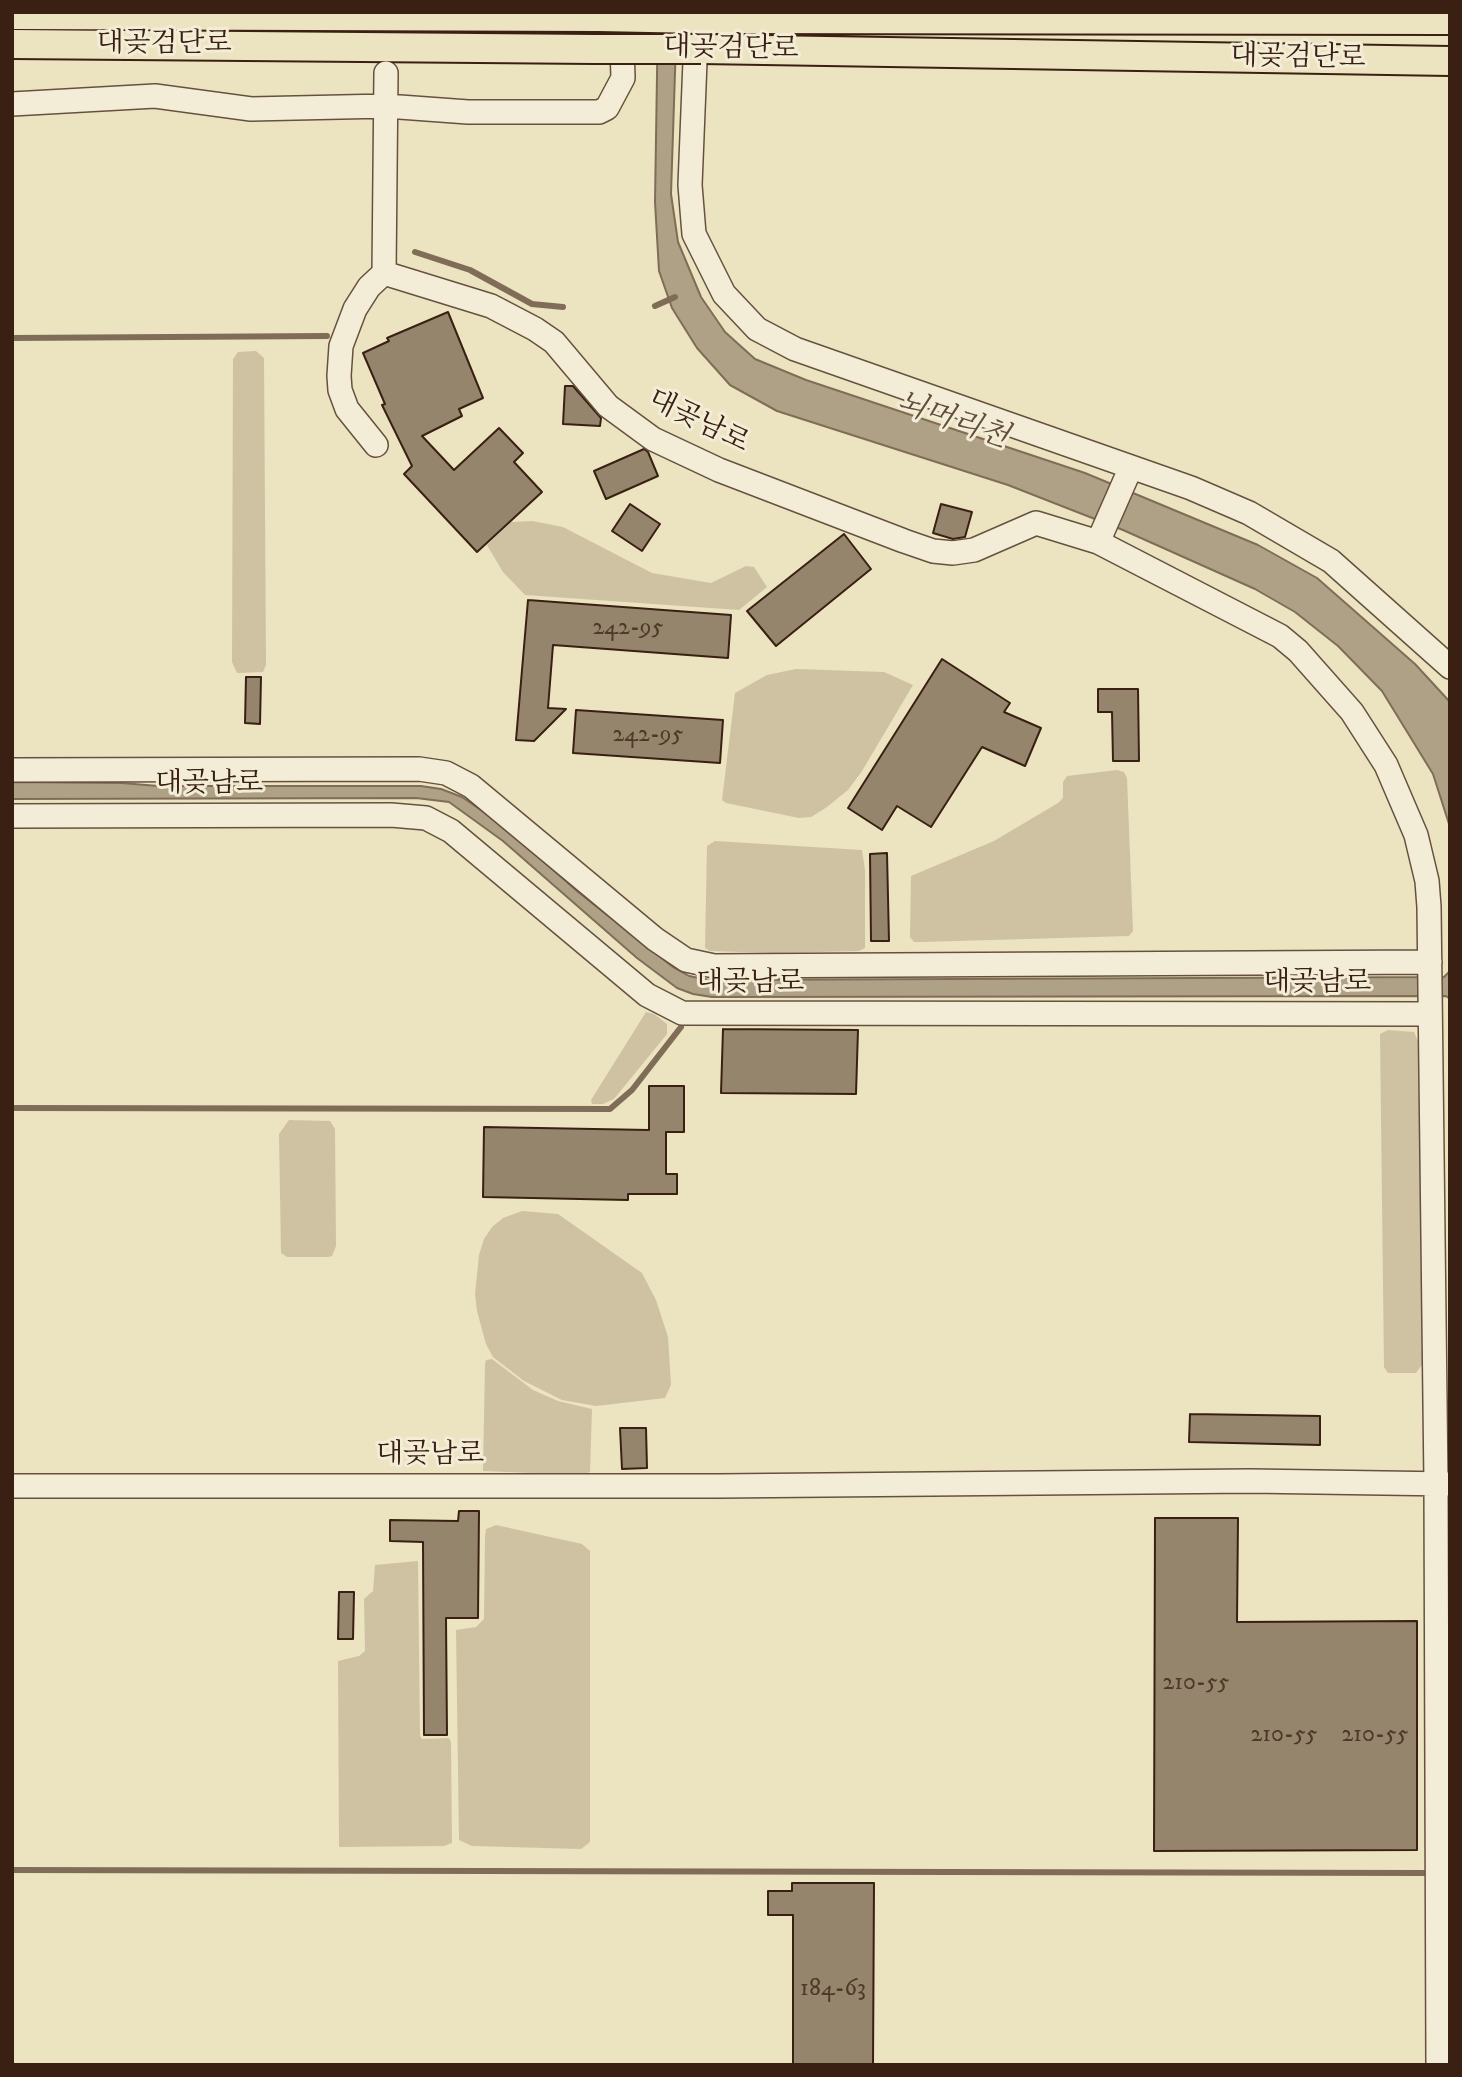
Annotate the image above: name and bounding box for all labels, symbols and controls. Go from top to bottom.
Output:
street label: 대곶검단로 [96,28,232,62]
street label: 대곶검단로 [663,32,799,68]
street label: 대곶검단로 [1230,41,1366,77]
street label: 대곶남로 [642,384,754,462]
water label: 뇌머리천 [891,386,1013,458]
house number: 242-95 [592,615,664,643]
house number: 242-95 [612,722,684,750]
street label: 대곶남로 [155,768,263,802]
street label: 대곶남로 [696,967,804,1001]
street label: 대곶남로 [1263,967,1371,1001]
street label: 대곶남로 [376,1439,484,1473]
house number: 210-55 [1162,1670,1230,1698]
house number: 210-55 [1250,1722,1318,1750]
house number: 210-55 [1341,1722,1409,1750]
house number: 184-63 [800,1976,866,2004]

